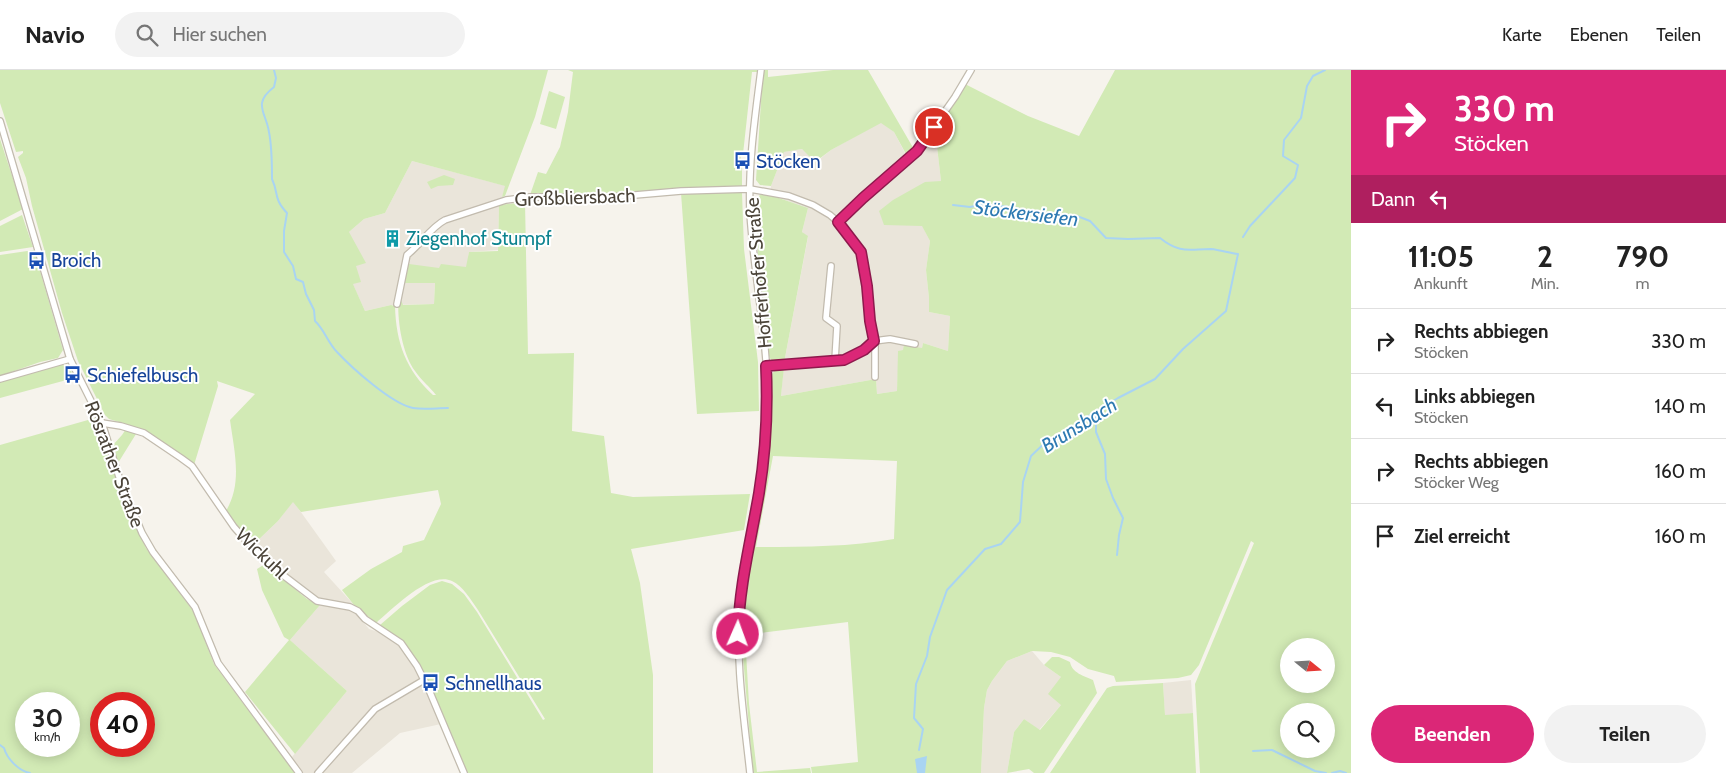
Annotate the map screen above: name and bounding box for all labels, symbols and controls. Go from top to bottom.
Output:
search box [115,12,465,57]
text: Navio [25,20,85,49]
icon: search [133,21,161,49]
text: Hier suchen [173,23,267,46]
text: Karte [1502,24,1542,46]
text: Ebenen [1570,24,1628,46]
text: Teilen [1656,24,1701,46]
text: 330 m [1454,87,1555,130]
icon: right [1371,90,1436,155]
pin [913,106,955,148]
icon: arrive [920,113,948,141]
text: Stöcken [1454,130,1529,157]
place label: Stöcken [756,150,821,173]
bus stop icon: Stöcken [732,151,752,171]
street label: Großbliersbach [514,184,636,211]
icon: left [1425,185,1453,213]
text: Dann [1371,188,1415,211]
water label: Stöckersiefen [972,195,1080,231]
street label: Hofferhofer Straße [740,196,777,349]
place label: Ziegenhof Stumpf [406,227,552,250]
building icon: Ziegenhof Stumpf [382,228,402,248]
text: 11:05 [1408,238,1474,275]
text: 2 [1537,238,1553,275]
text: 790 [1616,238,1669,275]
place label: Broich [51,249,101,272]
bus stop icon: Broich [27,250,47,270]
text: Ankunft [1414,274,1468,293]
text: Min. [1531,274,1559,293]
text: m [1636,274,1650,293]
text: Rechts abbiegen [1414,320,1548,343]
icon: right [1371,327,1399,355]
text: 330 m [1651,330,1706,353]
text: Stöcken [1414,343,1468,362]
place label: Schiefelbusch [87,364,198,387]
bus stop icon: Schiefelbusch [63,365,83,385]
text: Links abbiegen [1414,385,1535,408]
water label: Brunsbach [1037,392,1121,458]
icon: left [1371,392,1399,420]
text: 140 m [1655,395,1706,418]
street label: Rösrather Straße [80,398,149,531]
text: Stöcken [1414,408,1468,427]
text: Rechts abbiegen [1414,450,1548,473]
icon: right [1371,457,1399,485]
text: 160 m [1655,460,1706,483]
text: Stöcker Weg [1414,473,1499,492]
icon: arrive [1371,522,1399,550]
street label: Wickuhl [231,523,293,584]
text: Ziel erreicht [1414,525,1510,548]
text: 160 m [1655,525,1706,548]
position arrow [711,607,763,659]
north arrow [1280,638,1335,692]
map controls [1280,638,1335,758]
place label: Schnellhaus [445,672,542,695]
bus stop icon: Schnellhaus [421,673,441,693]
speed limit sign: 40 [90,692,155,757]
text: 30 [32,703,63,733]
button: search [1280,703,1335,758]
button: Beenden [1371,705,1534,763]
button: Teilen [1544,705,1706,763]
text: km/h [34,729,61,744]

